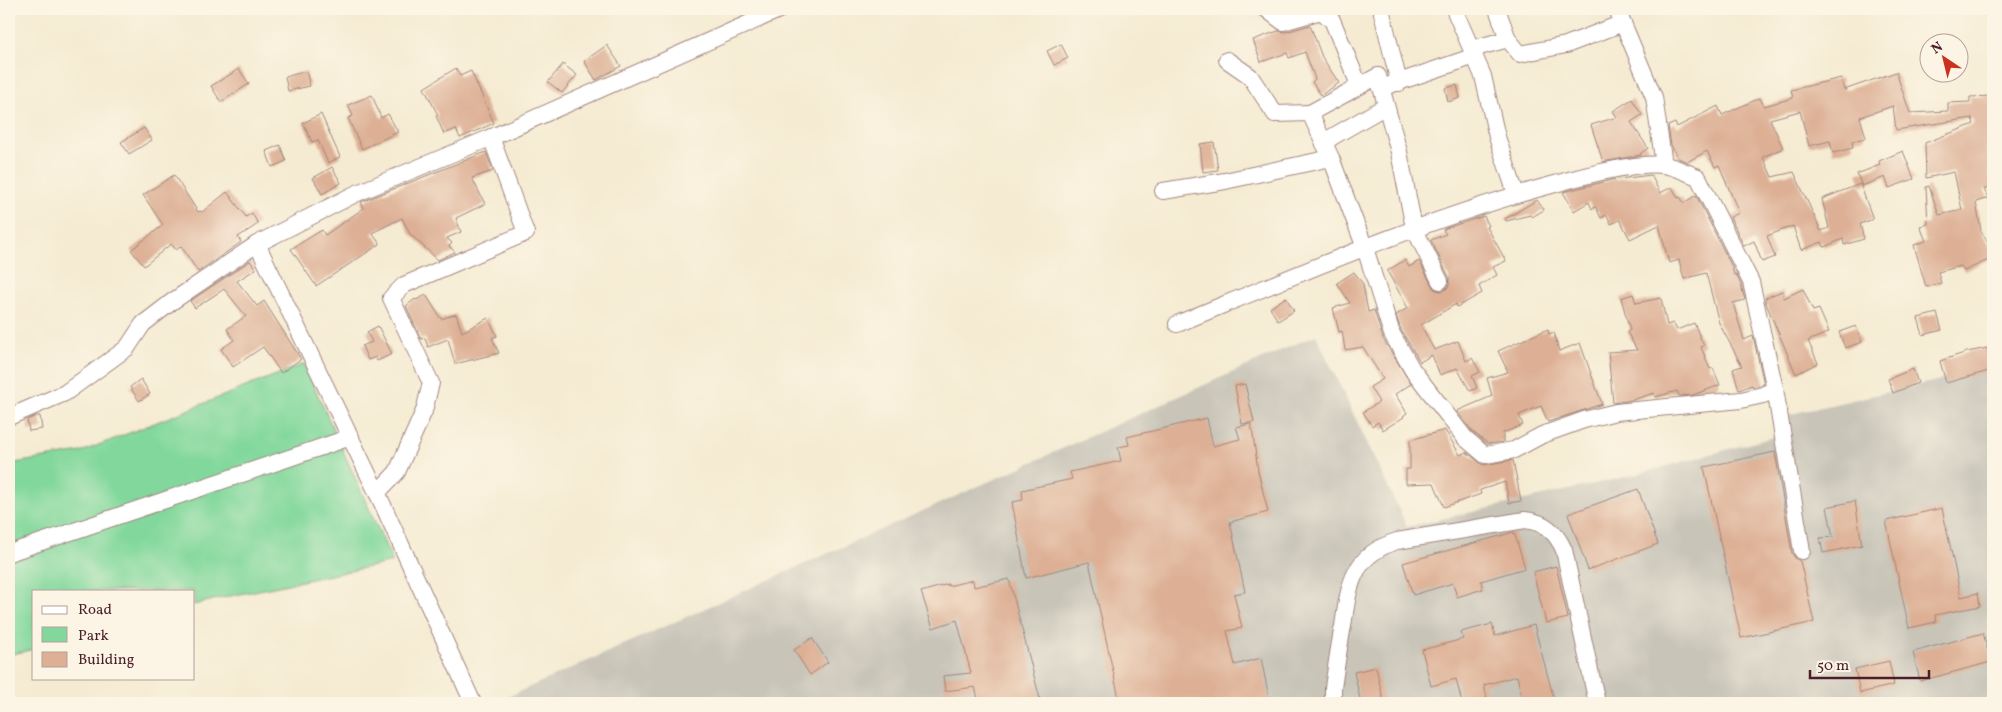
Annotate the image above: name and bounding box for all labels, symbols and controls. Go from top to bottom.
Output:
north arrow [1920,32,1970,82]
text: N [1928,38,1947,59]
legend [32,590,195,680]
text: Road [78,600,112,621]
text: Park [78,626,109,647]
scale bar [1810,647,1928,679]
text: Building [78,650,135,671]
text: 50 m [1817,656,1849,677]

